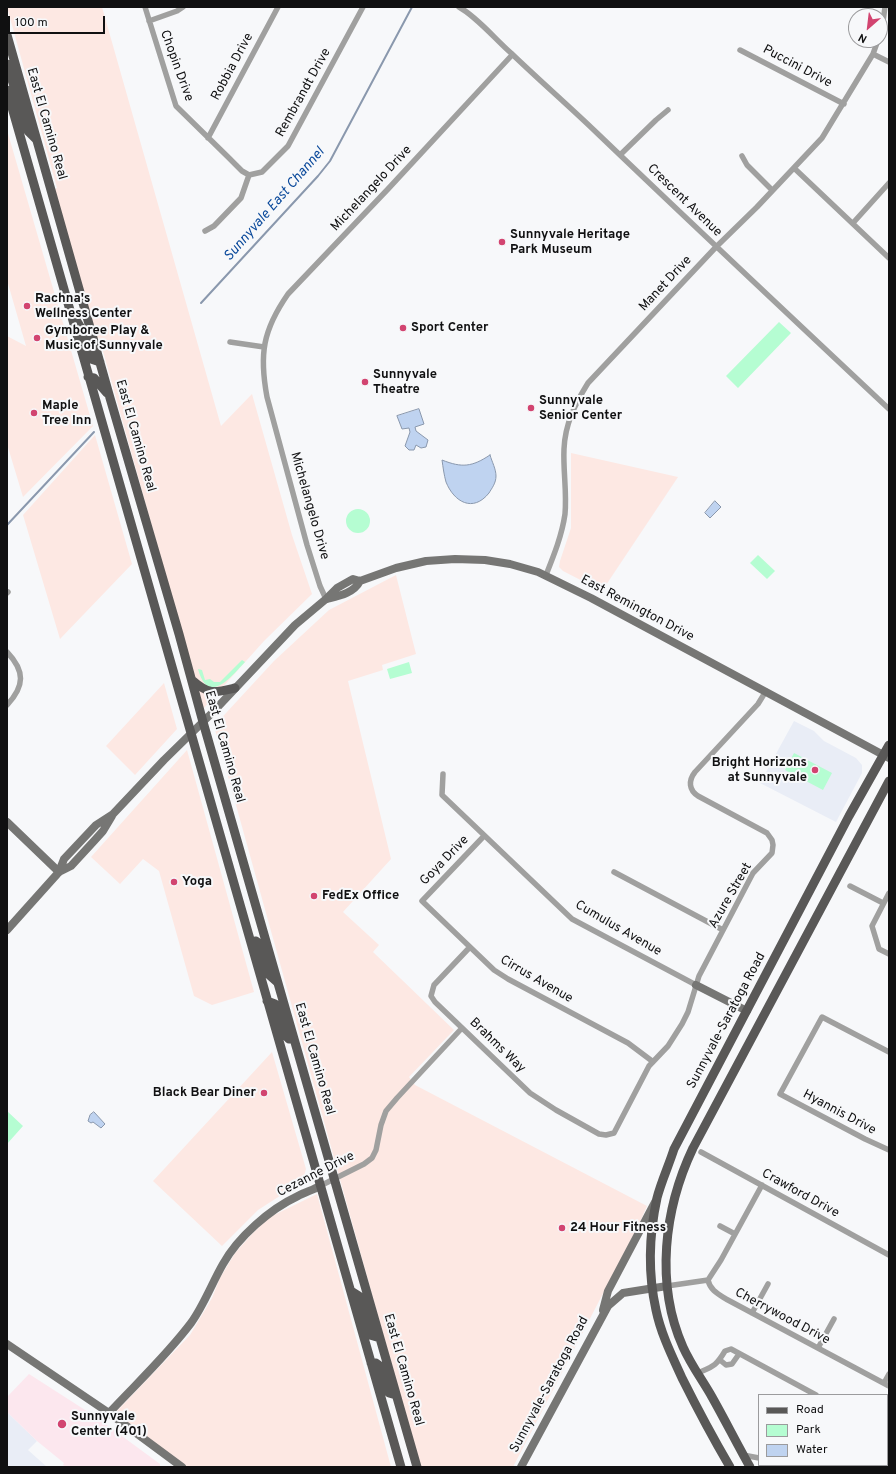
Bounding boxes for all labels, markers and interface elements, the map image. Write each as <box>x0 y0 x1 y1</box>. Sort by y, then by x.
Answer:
scale bar <box>10 8 107 34</box>
north arrow <box>848 8 888 48</box>
text: 100 m <box>15 15 48 31</box>
street label: Chopin Drive <box>156 28 196 104</box>
text: N <box>856 30 870 46</box>
street label: Robbia Drive <box>209 31 257 103</box>
street label: Puccini Drive <box>760 42 834 92</box>
street label: Rembrandt Drive <box>273 46 335 140</box>
street label: East El Camino Real <box>23 66 69 182</box>
street label: Michelangelo Drive <box>328 143 416 235</box>
water label: Sunnyvale East Channel <box>221 145 329 265</box>
street label: Crescent Avenue <box>643 161 725 241</box>
place label: Sunnyvale Heritage Park Museum <box>510 227 630 258</box>
marker: Sunnyvale Heritage Park Museum <box>497 237 507 247</box>
street label: Manet Drive <box>636 253 696 315</box>
place label: Rachna's Wellness Center <box>35 291 132 322</box>
marker: Rachna's Wellness Center <box>22 301 32 311</box>
place label: Sport Center <box>411 320 488 336</box>
place label: Gymboree Play & Music of Sunnyvale <box>45 323 163 354</box>
marker: Sport Center <box>398 323 408 333</box>
marker: Gymboree Play & Music of Sunnyvale <box>32 333 42 343</box>
place label: Sunnyvale Theatre <box>373 367 437 398</box>
marker: Sunnyvale Theatre <box>360 377 370 387</box>
street label: East El Camino Real <box>112 378 158 494</box>
place label: Sunnyvale Senior Center <box>539 393 622 424</box>
place label: Maple Tree Inn <box>42 398 91 429</box>
marker: Sunnyvale Senior Center <box>526 403 536 413</box>
marker: Maple Tree Inn <box>29 408 39 418</box>
street label: Michelangelo Drive <box>286 450 332 562</box>
street label: East Remington Drive <box>578 572 696 646</box>
street label: East El Camino Real <box>201 689 247 805</box>
place label: Bright Horizons at Sunnyvale <box>712 755 807 786</box>
marker: Bright Horizons at Sunnyvale <box>810 765 820 775</box>
street label: Goya Drive <box>417 833 473 889</box>
street label: Azure Street <box>706 860 756 932</box>
place label: Yoga <box>182 874 212 890</box>
marker: Yoga <box>169 877 179 887</box>
place label: FedEx Office <box>322 888 399 904</box>
marker: FedEx Office <box>309 891 319 901</box>
street label: Cumulus Avenue <box>572 898 664 960</box>
street label: Sunnyvale-Saratoga Road <box>684 950 770 1092</box>
street label: Cirrus Avenue <box>497 953 575 1007</box>
street label: East El Camino Real <box>291 1001 337 1117</box>
street label: Brahms Way <box>466 1015 528 1077</box>
place label: Black Bear Diner <box>153 1085 256 1101</box>
street label: Hyannis Drive <box>800 1087 878 1139</box>
marker: Black Bear Diner <box>259 1088 269 1098</box>
street label: Cezanne Drive <box>275 1149 357 1201</box>
street label: Crawford Drive <box>758 1166 842 1222</box>
place label: 24 Hour Fitness <box>570 1220 666 1236</box>
marker: 24 Hour Fitness <box>557 1223 567 1233</box>
street label: Cherrywood Drive <box>732 1285 832 1349</box>
street label: East El Camino Real <box>380 1312 426 1428</box>
street label: Sunnyvale-Saratoga Road <box>507 1314 593 1456</box>
legend <box>758 1394 888 1466</box>
text: Road <box>796 1402 824 1418</box>
place label: Sunnyvale Center (401) <box>71 1409 147 1440</box>
marker: Sunnyvale Center (401) <box>56 1418 68 1430</box>
text: Park <box>796 1422 821 1438</box>
text: Water <box>796 1442 828 1458</box>

